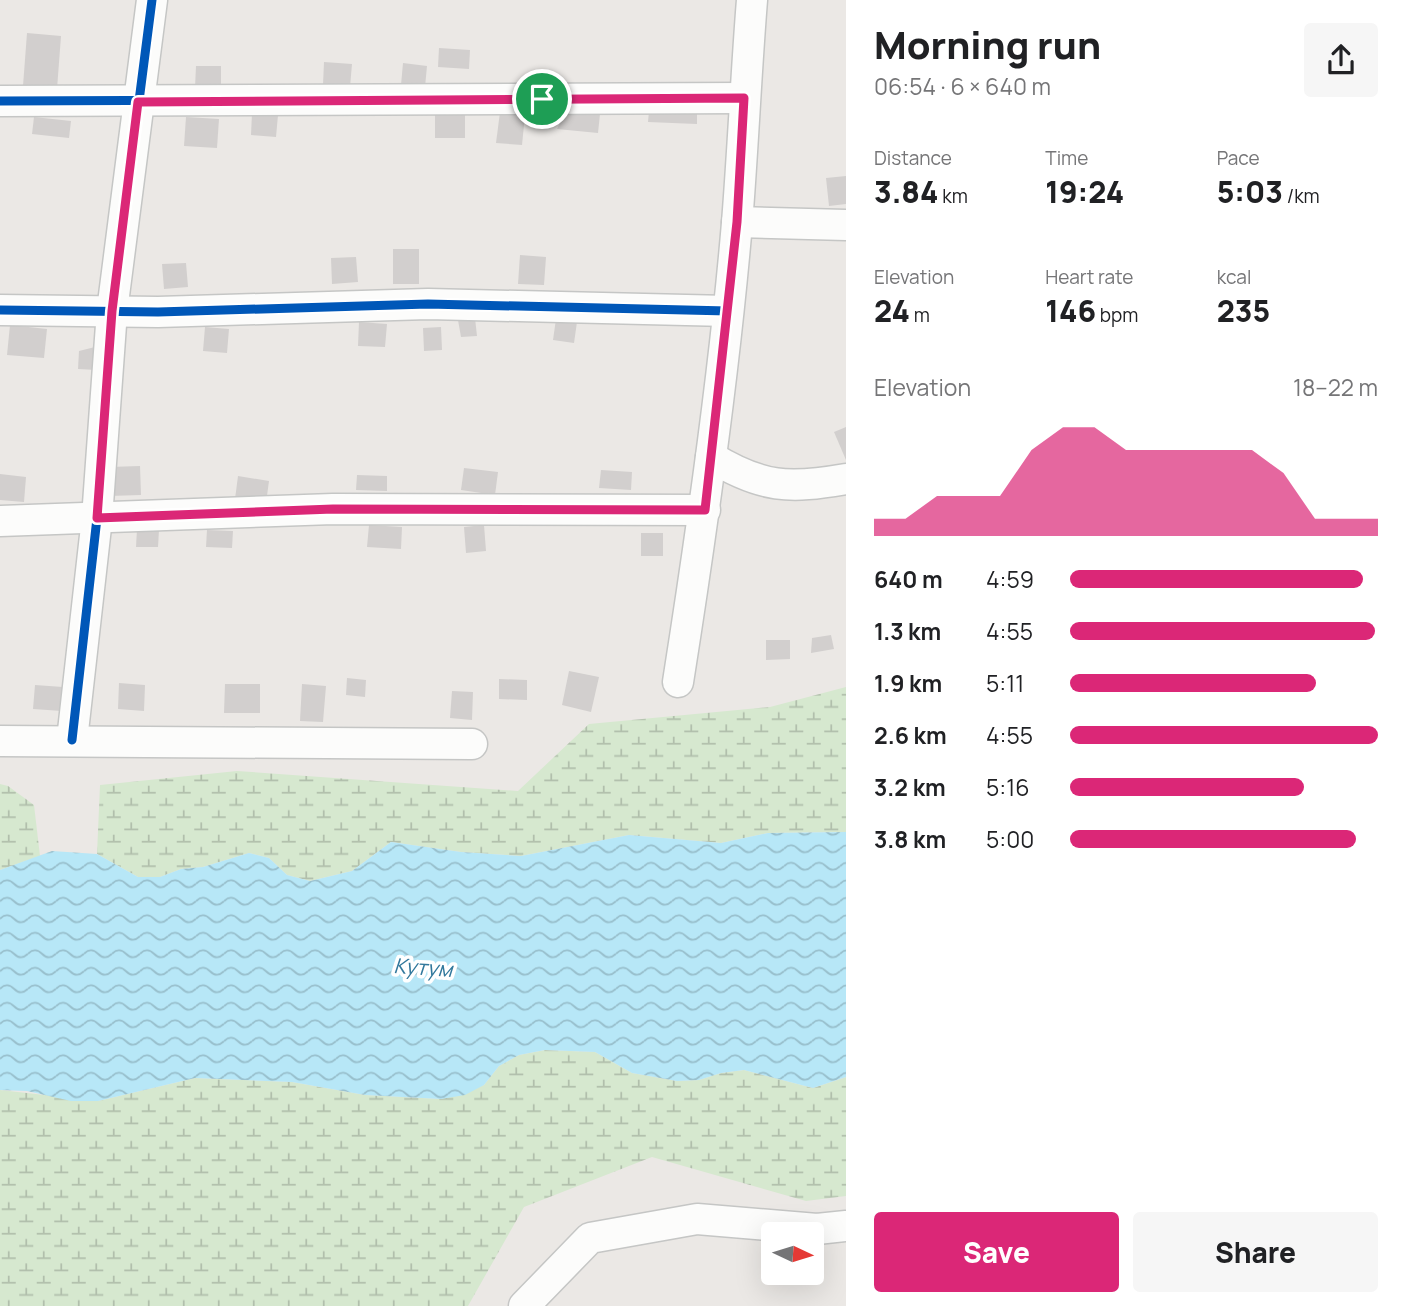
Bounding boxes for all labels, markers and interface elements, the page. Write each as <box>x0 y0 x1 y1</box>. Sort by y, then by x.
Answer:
text: Morning run <box>874 18 1101 70</box>
button: share <box>1304 23 1378 97</box>
pin <box>512 69 572 129</box>
text: 06:54 · 6 × 640 m <box>874 70 1051 102</box>
icon: arrive <box>523 80 561 118</box>
text: Distance <box>874 145 952 171</box>
text: Time <box>1045 145 1088 171</box>
text: Pace <box>1217 145 1260 171</box>
text: 3.84 <box>874 171 938 212</box>
text: 19:24 <box>1045 171 1124 212</box>
text: 5:03 <box>1217 171 1283 212</box>
text: km <box>938 183 968 209</box>
text: /km <box>1283 183 1320 209</box>
text: Elevation <box>874 264 954 290</box>
text: Heart rate <box>1045 264 1133 290</box>
text: kcal <box>1217 264 1251 290</box>
text: 24 <box>874 290 910 331</box>
text: 146 <box>1045 290 1096 331</box>
text: 235 <box>1217 290 1270 331</box>
text: m <box>910 302 930 328</box>
text: bpm <box>1096 302 1138 328</box>
text: Elevation <box>874 371 971 403</box>
text: 18–22 m <box>1293 371 1378 403</box>
text: 640 m <box>874 563 943 595</box>
text: 4:59 <box>986 563 1034 595</box>
text: 1.3 km <box>874 615 941 647</box>
text: 4:55 <box>986 615 1033 647</box>
text: 1.9 km <box>874 667 942 699</box>
text: 5:11 <box>986 667 1024 699</box>
text: 2.6 km <box>874 719 947 751</box>
text: 4:55 <box>986 719 1033 751</box>
text: 3.2 km <box>874 771 946 803</box>
text: 5:16 <box>986 771 1029 803</box>
text: 3.8 km <box>874 823 946 855</box>
text: 5:00 <box>986 823 1034 855</box>
water label: Кутум <box>393 951 455 983</box>
button: Save <box>874 1212 1119 1292</box>
button: Share <box>1133 1212 1378 1292</box>
north arrow <box>761 1222 824 1284</box>
map controls <box>761 1222 824 1285</box>

